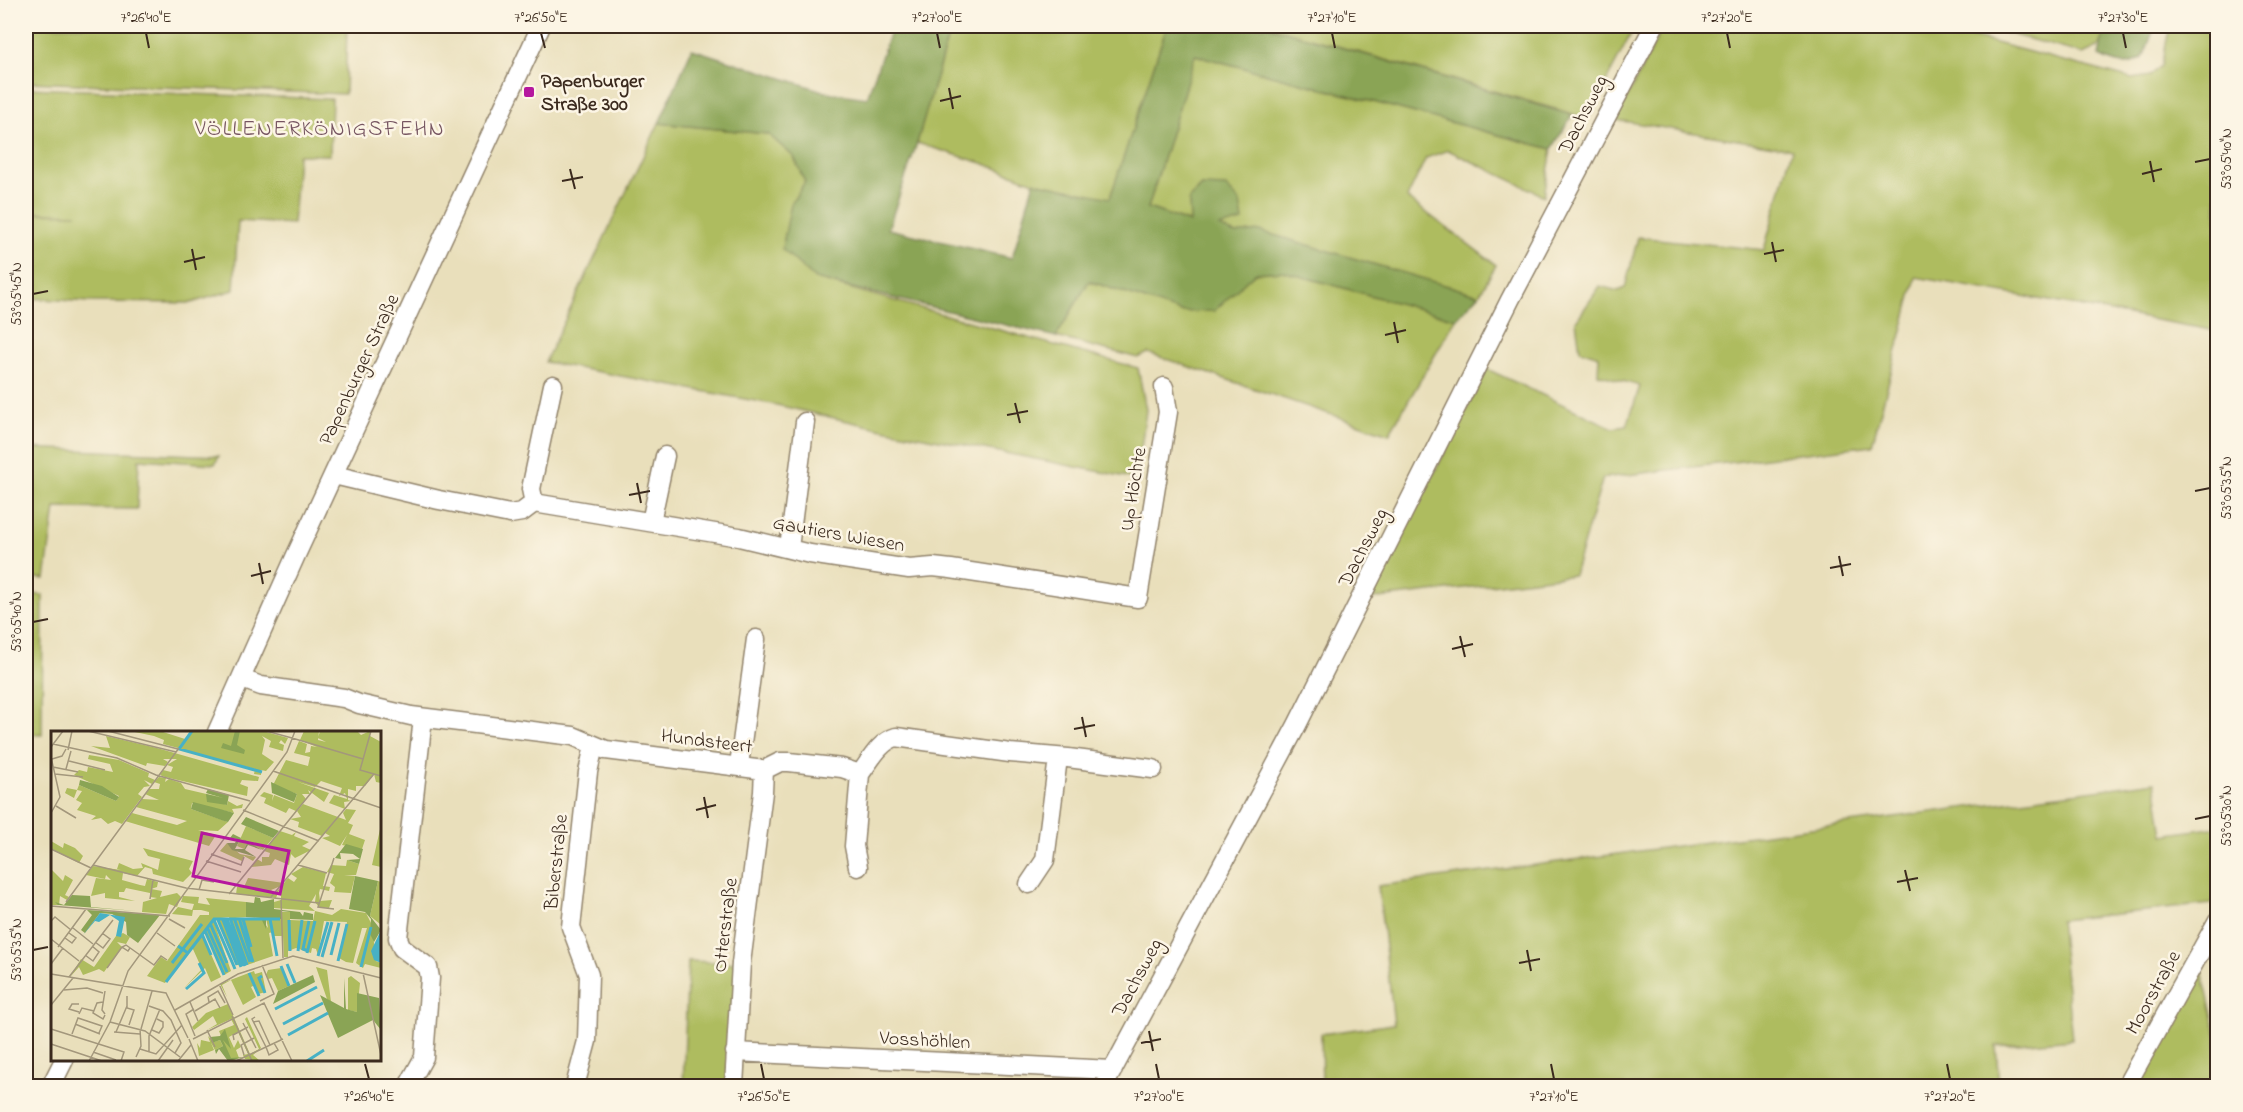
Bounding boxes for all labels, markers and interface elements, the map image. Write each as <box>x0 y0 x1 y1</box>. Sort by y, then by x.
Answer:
text: 7°26'40"E <box>120 7 172 29</box>
text: 7°26'50"E <box>514 7 568 29</box>
text: 7°27'00"E <box>912 7 962 29</box>
text: 7°27'10"E <box>1307 7 1357 29</box>
text: 7°27'20"E <box>1701 7 1753 29</box>
text: 7°27'30"E <box>2098 7 2148 29</box>
place label: Papenburger Straße 300 <box>541 68 645 120</box>
street label: Dachsweg <box>1552 71 1617 161</box>
marker: Papenburger Straße 300 <box>522 85 536 99</box>
district label: VÖLLENERKÖNIGSFEHN <box>194 114 445 146</box>
text: 53°05'40"N <box>2216 128 2238 190</box>
text: 53°05'45"N <box>6 262 28 326</box>
street label: Papenburger Straße <box>312 290 409 451</box>
street label: Up Höchte <box>1114 445 1155 533</box>
text: 53°05'35"N <box>2216 456 2238 520</box>
street label: Dachsweg <box>1332 504 1397 594</box>
street label: Gautiers Wiesen <box>770 510 907 561</box>
text: 53°05'40"N <box>6 591 28 653</box>
street label: Hundsteert <box>659 722 754 763</box>
inset map <box>51 731 381 1061</box>
text: 53°05'30"N <box>2216 785 2238 847</box>
street label: Biberstraße <box>538 813 577 913</box>
street label: Otterstraße <box>706 876 747 974</box>
text: 53°05'35"N <box>6 918 28 982</box>
street label: Dachsweg <box>1105 934 1172 1024</box>
street label: Moorstraße <box>2119 946 2189 1041</box>
street label: Vosshöhlen <box>878 1025 971 1058</box>
text: 7°26'40"E <box>343 1086 395 1108</box>
text: 7°26'50"E <box>737 1086 791 1108</box>
text: 7°27'00"E <box>1134 1086 1184 1108</box>
text: 7°27'10"E <box>1529 1086 1579 1108</box>
text: 7°27'20"E <box>1924 1086 1976 1108</box>

